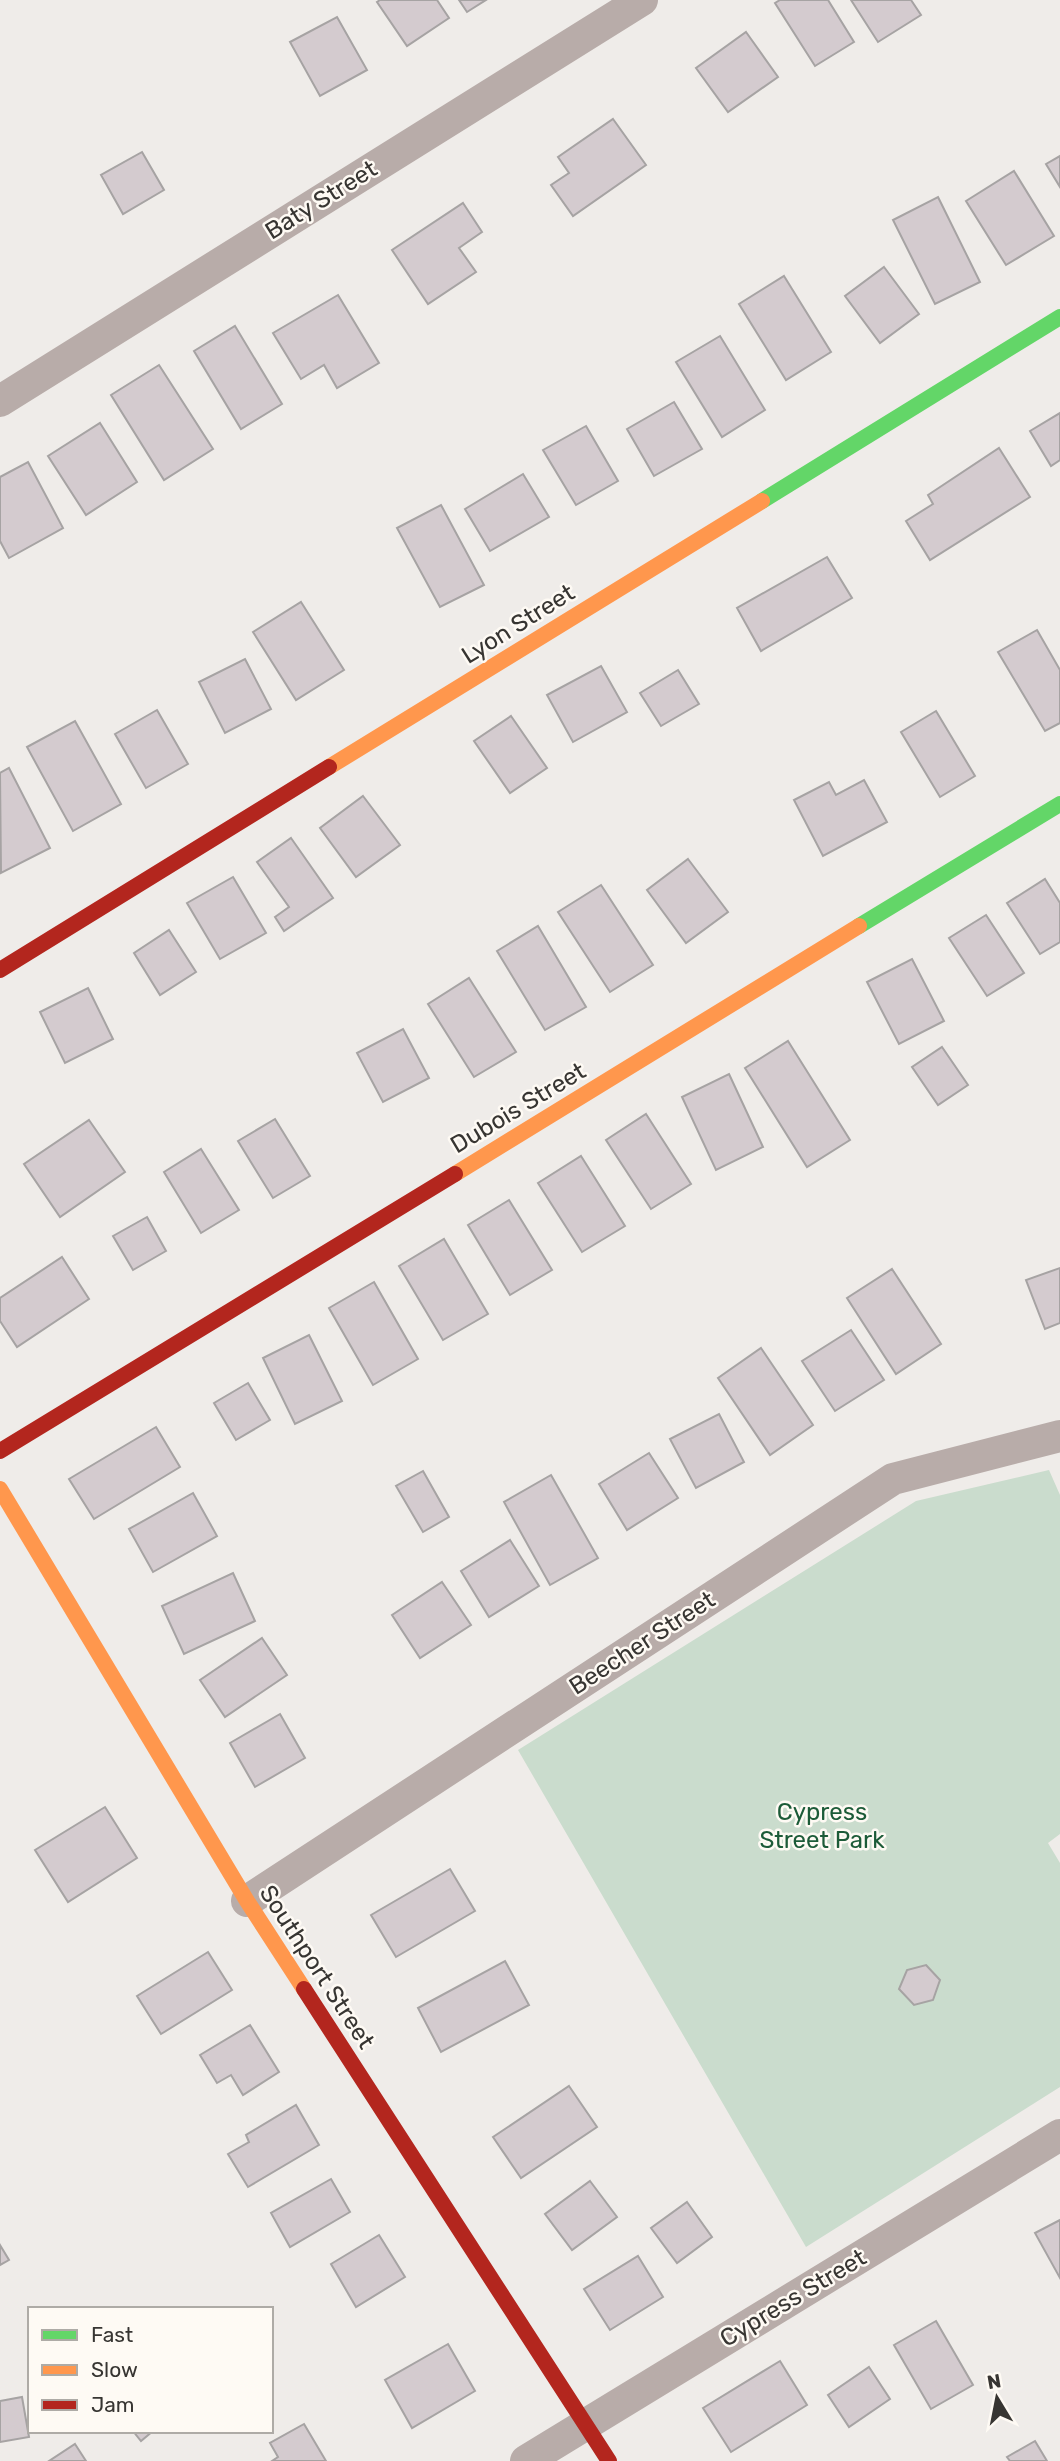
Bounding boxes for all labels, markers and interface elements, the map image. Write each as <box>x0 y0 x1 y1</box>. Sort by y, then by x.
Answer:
street label: Baty Street <box>260 155 382 245</box>
street label: Lyon Street <box>456 578 580 670</box>
street label: Dubois Street <box>445 1057 591 1159</box>
street label: Beecher Street <box>564 1585 720 1701</box>
park label: Cypress Street Park <box>759 1798 885 1854</box>
street label: Southport Street <box>254 1880 380 2054</box>
street label: Cypress Street <box>715 2243 871 2353</box>
legend <box>28 2307 273 2433</box>
text: Fast <box>91 2322 133 2347</box>
text: Slow <box>91 2357 138 2382</box>
north arrow <box>962 2363 1032 2433</box>
text: N <box>985 2369 1003 2394</box>
text: Jam <box>91 2392 135 2417</box>

